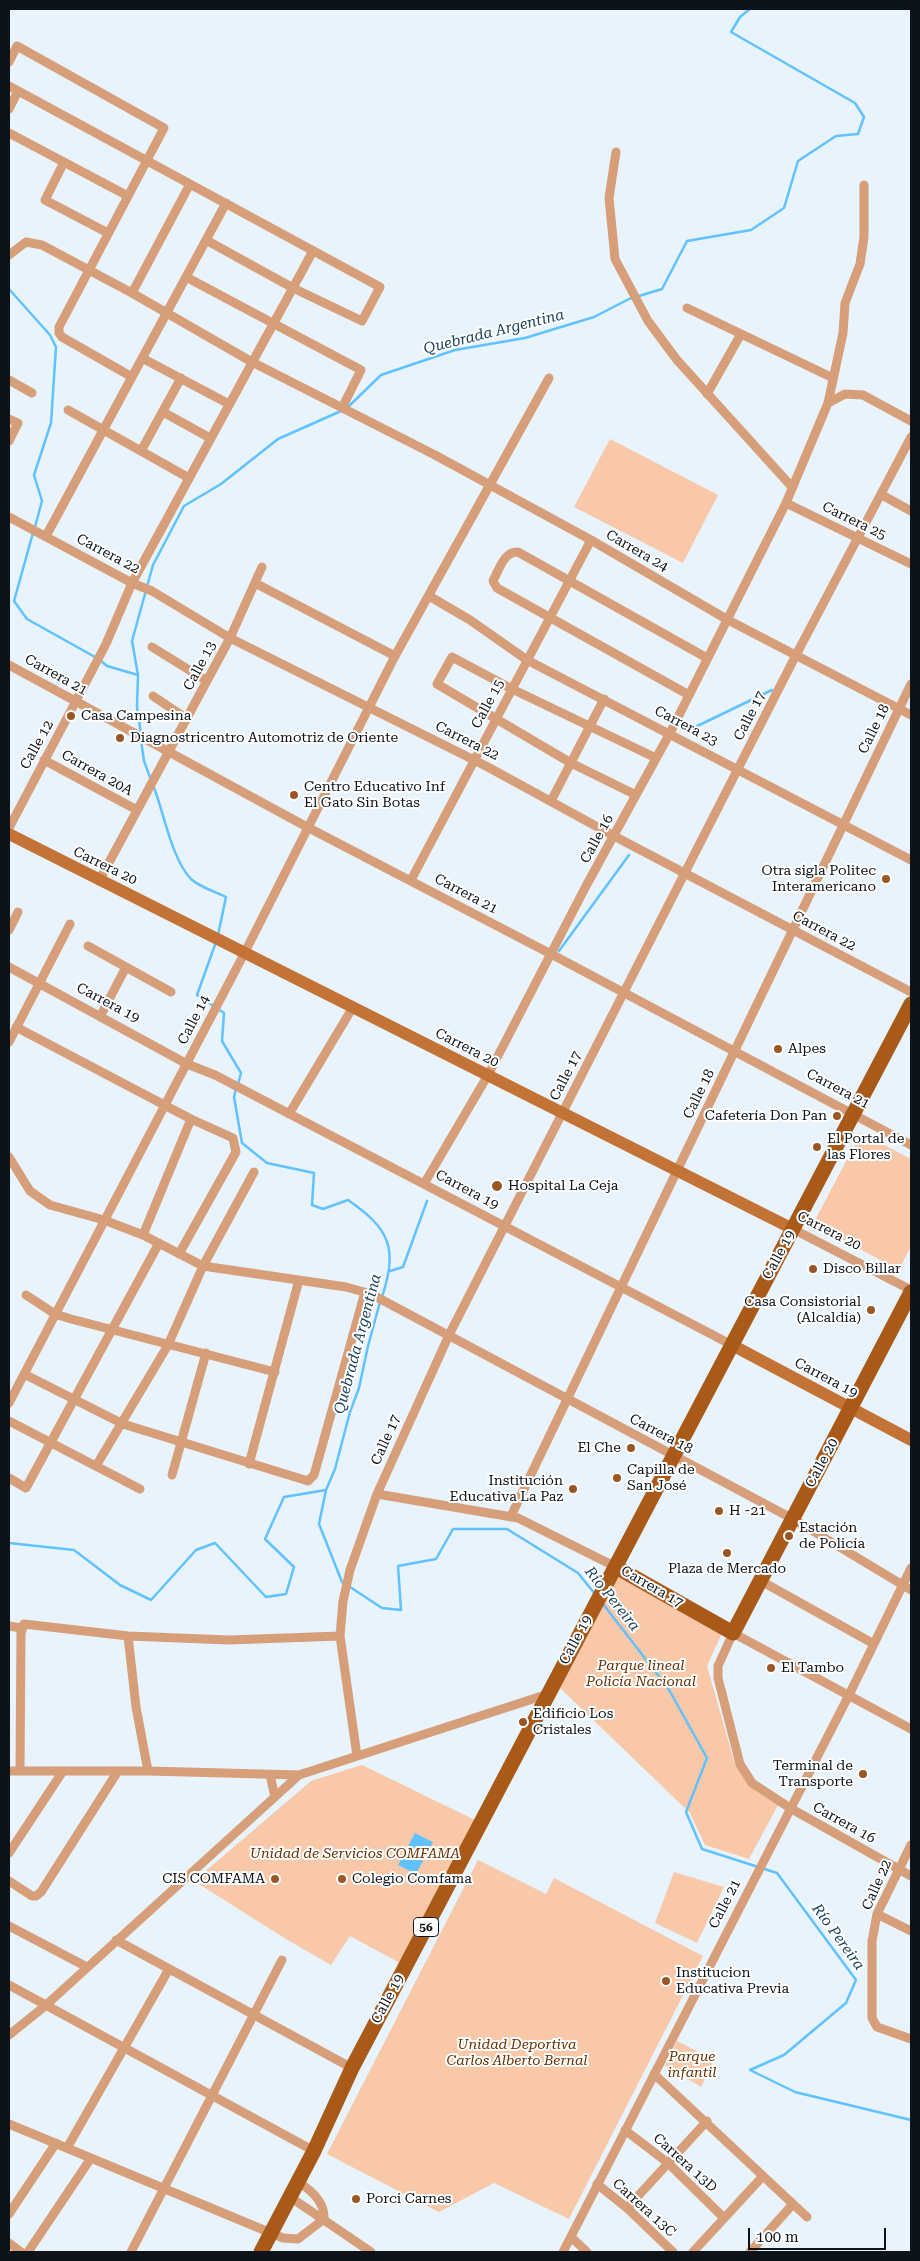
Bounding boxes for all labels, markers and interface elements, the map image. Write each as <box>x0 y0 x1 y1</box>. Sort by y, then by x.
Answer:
water label: Quebrada Argentina <box>422 306 566 358</box>
street label: Carrera 25 <box>819 498 889 544</box>
street label: Carrera 24 <box>603 526 671 576</box>
street label: Carrera 22 <box>74 530 142 578</box>
street label: Calle 13 <box>180 639 220 693</box>
street label: Carrera 21 <box>22 651 90 699</box>
street label: Calle 15 <box>468 677 508 731</box>
street label: Calle 17 <box>730 688 770 744</box>
street label: Calle 18 <box>855 701 893 757</box>
street label: Carrera 23 <box>652 702 720 750</box>
place label: Casa Campesina <box>81 708 191 724</box>
marker: Casa Campesina <box>65 710 77 722</box>
street label: Calle 12 <box>17 718 57 772</box>
street label: Carrera 22 <box>432 718 502 764</box>
place label: Diagnostricentro Automotriz de Oriente <box>130 730 398 746</box>
marker: Diagnostricentro Automotriz de Oriente <box>114 732 126 744</box>
street label: Carrera 20A <box>58 747 136 799</box>
place label: Centro Educativo Inf El Gato Sin Botas <box>304 779 445 812</box>
marker: Centro Educativo Inf El Gato Sin Botas <box>288 789 300 801</box>
street label: Calle 16 <box>577 812 617 866</box>
street label: Carrera 20 <box>70 843 140 889</box>
place label: Otra sigla Politec Interamericano <box>762 863 876 896</box>
street label: Carrera 21 <box>432 870 500 918</box>
marker: Otra sigla Politec Interamericano <box>880 873 892 885</box>
street label: Carrera 22 <box>790 907 858 955</box>
street label: Carrera 19 <box>74 979 142 1027</box>
street label: Calle 14 <box>174 992 214 1048</box>
street label: Carrera 20 <box>432 1025 502 1071</box>
place label: Alpes <box>788 1041 826 1057</box>
marker: Alpes <box>772 1043 784 1055</box>
street label: Calle 17 <box>546 1048 586 1104</box>
street label: Carrera 21 <box>804 1065 872 1113</box>
street label: Calle 18 <box>680 1066 718 1122</box>
place label: Cafetería Don Pan <box>705 1108 827 1124</box>
marker: Cafetería Don Pan <box>831 1110 843 1122</box>
place label: El Portal de las Flores <box>827 1131 904 1164</box>
marker: El Portal de las Flores <box>811 1141 823 1153</box>
street label: Carrera 19 <box>433 1166 501 1214</box>
place label: Hospital La Ceja <box>508 1178 618 1194</box>
marker: Hospital La Ceja <box>490 1179 504 1193</box>
street label: Carrera 20 <box>794 1208 864 1254</box>
street label: Calle 19 <box>759 1228 799 1282</box>
place label: Disco Billar <box>823 1261 901 1277</box>
marker: Disco Billar <box>807 1263 819 1275</box>
water label: Quebrada Argentina <box>331 1272 385 1416</box>
place label: Casa Consistorial (Alcaldía) <box>744 1294 861 1326</box>
marker: Casa Consistorial (Alcaldía) <box>865 1304 877 1316</box>
street label: Carrera 19 <box>792 1354 860 1402</box>
street label: Carrera 18 <box>627 1410 695 1458</box>
street label: Calle 17 <box>368 1412 404 1468</box>
street label: Calle 20 <box>802 1436 842 1490</box>
place label: El Che <box>577 1440 621 1456</box>
marker: El Che <box>625 1442 637 1454</box>
place label: Capilla de San José <box>627 1462 695 1494</box>
marker: Capilla de San José <box>611 1472 623 1484</box>
place label: Institución Educativa La Paz <box>450 1473 563 1505</box>
marker: Institución Educativa La Paz <box>567 1483 579 1495</box>
place label: H -21 <box>729 1503 766 1519</box>
marker: H -21 <box>713 1505 725 1517</box>
place label: Estación de Policía <box>799 1520 865 1552</box>
marker: Estación de Policía <box>783 1530 795 1542</box>
marker: Plaza de Mercado <box>721 1547 733 1559</box>
place label: Plaza de Mercado <box>668 1561 786 1577</box>
street label: Carrera 17 <box>618 1562 686 1612</box>
water label: Río Pereira <box>581 1563 643 1635</box>
street label: Calle 19 <box>556 1613 596 1667</box>
park label: Parque lineal Policía Nacional <box>586 1658 696 1690</box>
place label: El Tambo <box>781 1660 844 1676</box>
marker: El Tambo <box>765 1662 777 1674</box>
place label: Edificio Los Cristales <box>533 1706 613 1738</box>
marker: Edificio Los Cristales <box>517 1716 529 1728</box>
place label: Terminal de Transporte <box>773 1758 853 1790</box>
marker: Terminal de Transporte <box>857 1768 869 1780</box>
street label: Carrera 16 <box>810 1799 878 1847</box>
park label: Unidad de Servicios COMFAMA <box>250 1846 460 1862</box>
street label: Calle 22 <box>859 1857 895 1913</box>
place label: CIS COMFAMA <box>162 1871 265 1887</box>
place label: Colegio Comfama <box>352 1871 472 1887</box>
marker: CIS COMFAMA <box>269 1873 281 1885</box>
marker: Colegio Comfama <box>336 1873 348 1885</box>
street label: Calle 21 <box>705 1876 745 1932</box>
water label: Río Pereira <box>808 1900 868 1974</box>
road number: 56 <box>414 1918 438 1936</box>
place label: Institucion Educativa Previa <box>676 1965 789 1998</box>
street label: Calle 19 <box>368 1972 408 2026</box>
marker: Institucion Educativa Previa <box>660 1975 672 1987</box>
park label: Unidad Deportiva Carlos Alberto Bernal <box>446 2037 588 2070</box>
park label: Parque infantil <box>667 2049 717 2082</box>
street label: Carrera 13D <box>650 2130 720 2196</box>
street label: Carrera 13C <box>609 2175 679 2241</box>
place label: Porci Carnes <box>366 2191 451 2207</box>
marker: Porci Carnes <box>350 2193 362 2205</box>
scale bar <box>750 2218 888 2250</box>
text: 100 m <box>756 2228 799 2246</box>

